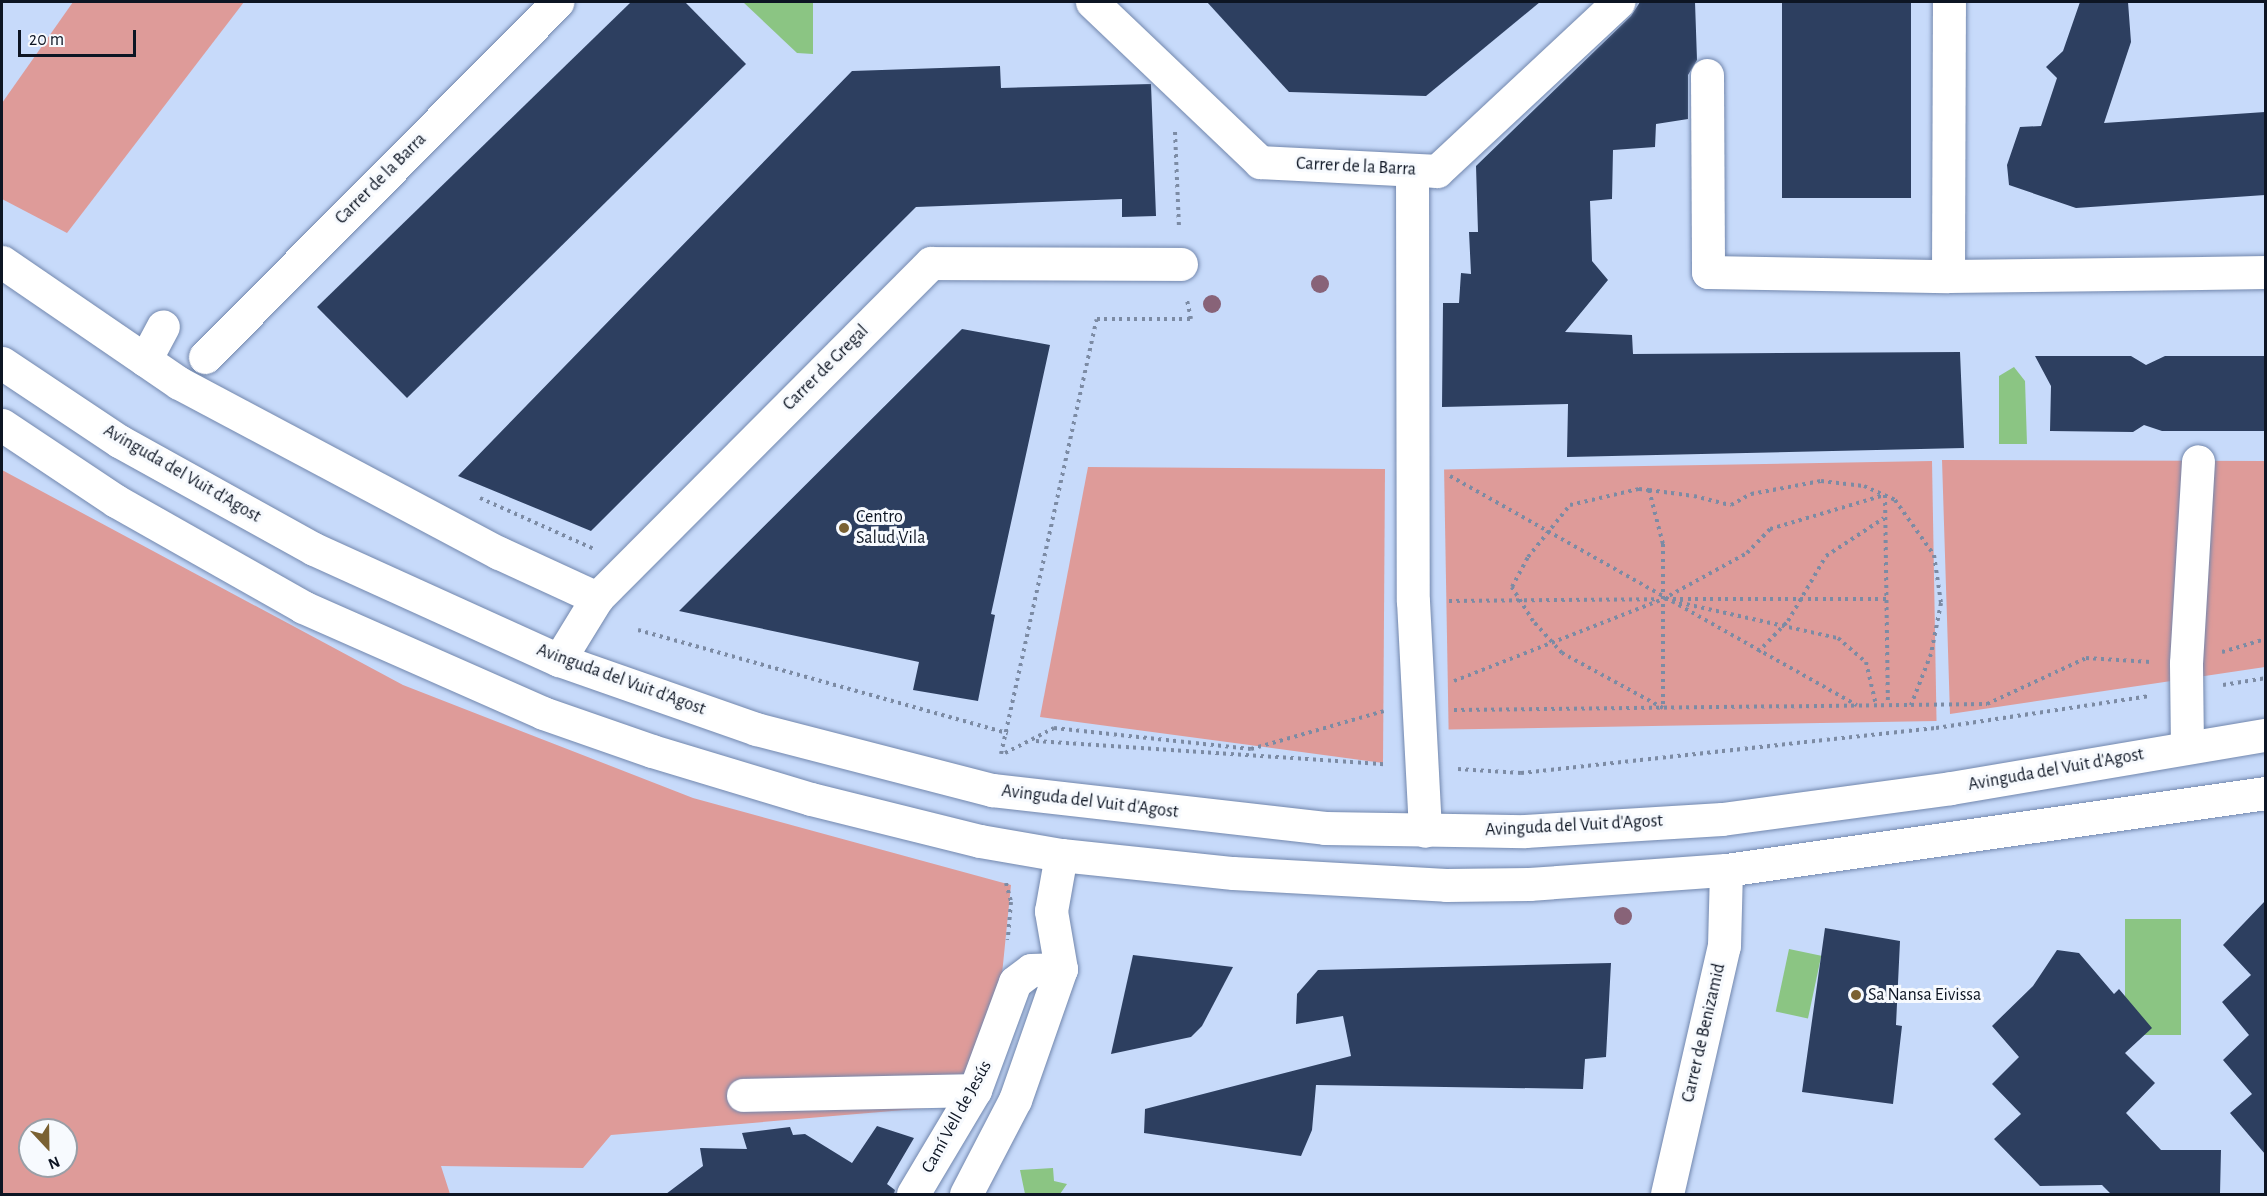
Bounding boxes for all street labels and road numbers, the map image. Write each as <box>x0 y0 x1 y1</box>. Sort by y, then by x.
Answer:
street label: Carrer de la Barra <box>331 129 431 229</box>
street label: Carrer de la Barra <box>1295 153 1417 181</box>
street label: Carrer de Gregal <box>779 321 873 415</box>
street label: Avinguda del Vuit d'Agost <box>100 420 264 528</box>
street label: Avinguda del Vuit d'Agost <box>534 639 708 721</box>
street label: Avinguda del Vuit d'Agost <box>1966 744 2146 796</box>
street label: Avinguda del Vuit d'Agost <box>1000 780 1180 824</box>
street label: Avinguda del Vuit d'Agost <box>1485 811 1663 841</box>
street label: Carrer de Benizamid <box>1678 961 1730 1105</box>
street label: Camí Vell de Jesús <box>917 1057 997 1177</box>

